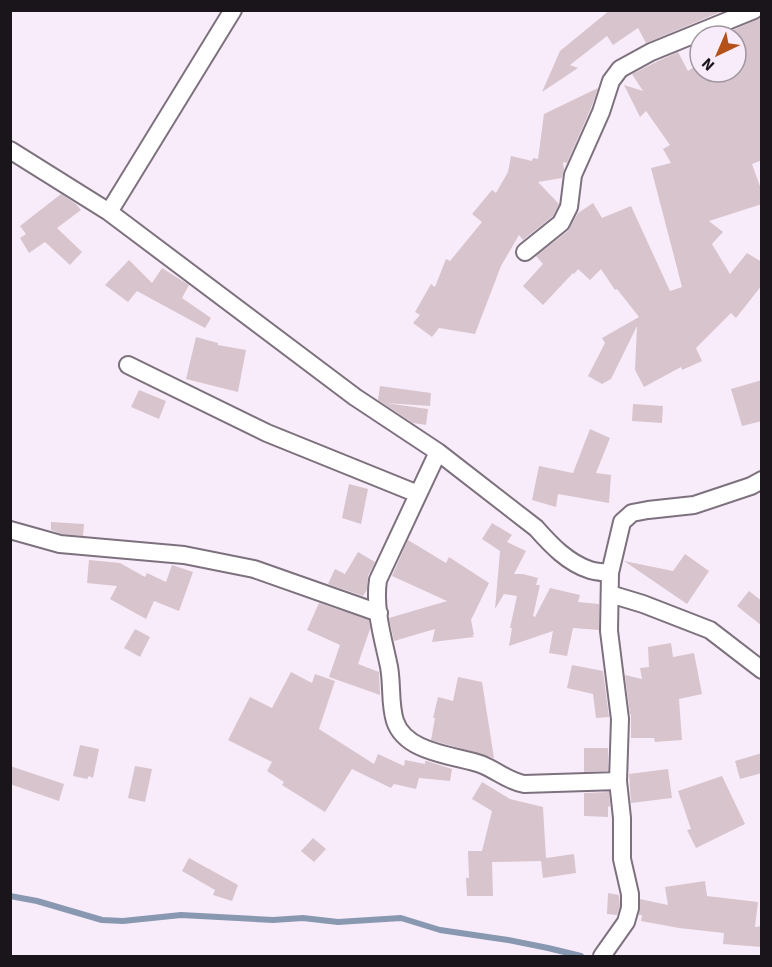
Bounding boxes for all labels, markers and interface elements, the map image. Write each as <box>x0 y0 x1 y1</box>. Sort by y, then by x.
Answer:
north arrow <box>688 24 748 84</box>
text: N <box>697 52 720 76</box>

